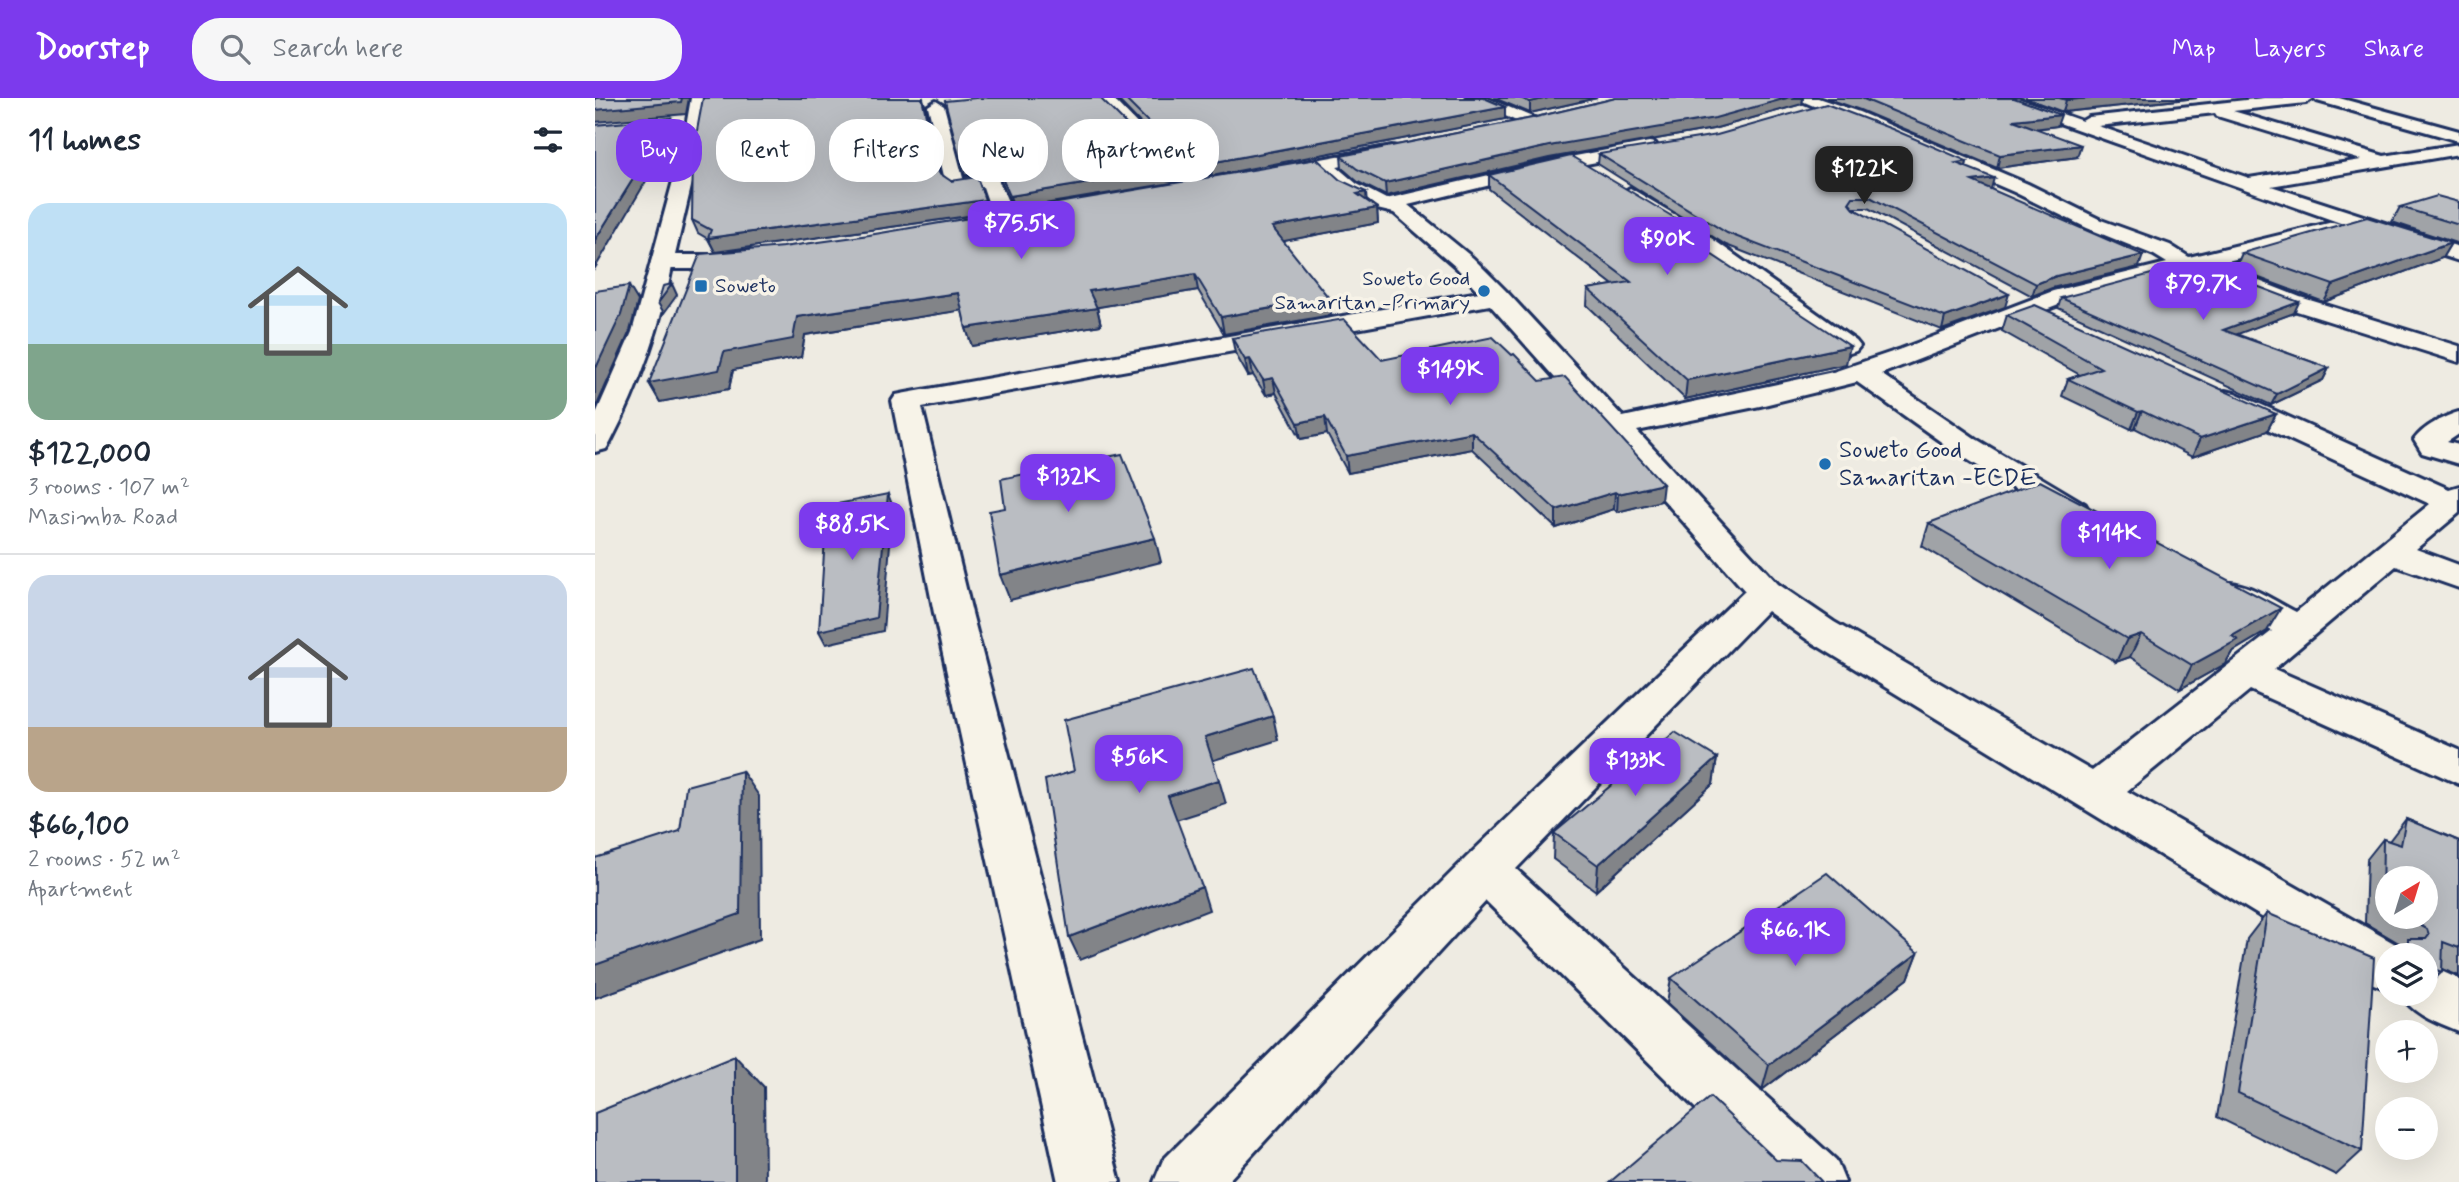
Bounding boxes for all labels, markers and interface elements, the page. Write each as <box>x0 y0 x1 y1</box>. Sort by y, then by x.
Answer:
search box <box>192 18 682 81</box>
text: Doorstep <box>35 27 150 71</box>
icon: search <box>216 30 254 68</box>
text: Search here <box>272 32 403 66</box>
text: Map <box>2172 34 2216 65</box>
text: Layers <box>2254 34 2326 65</box>
text: Share <box>2364 34 2424 65</box>
chip: Buy <box>616 119 702 182</box>
chip: Rent <box>716 119 815 182</box>
chip: Filters <box>829 119 944 182</box>
chip: New <box>958 119 1048 182</box>
chip: Apartment <box>1062 119 1219 182</box>
text: 11 homes <box>28 121 141 160</box>
icon: filters <box>529 121 567 159</box>
pin: $122K <box>1815 146 1913 206</box>
text: $122K <box>1831 154 1897 184</box>
pin: $75.5K <box>964 202 1078 261</box>
text: $75.5K <box>984 209 1058 239</box>
pin: $90K <box>1626 218 1708 277</box>
text: $90K <box>1640 225 1694 255</box>
icon: home <box>235 248 361 374</box>
pin: $79.7K <box>2146 262 2260 322</box>
place label: Soweto Good Samaritan -Primary <box>1274 265 1470 317</box>
text: $79.7K <box>2165 270 2241 300</box>
place label: Soweto <box>715 272 776 300</box>
marker: Soweto <box>693 278 709 294</box>
marker: Soweto Good Samaritan -Primary <box>1476 283 1492 299</box>
pin: $149K <box>1401 348 1499 407</box>
text: $149K <box>1417 355 1483 385</box>
text: $122,000 <box>28 434 151 473</box>
place label: Soweto Good Samaritan -ECDE <box>1839 435 2036 494</box>
pin: $132K <box>1019 454 1117 514</box>
marker: Soweto Good Samaritan -ECDE <box>1817 456 1833 472</box>
text: $132K <box>1036 462 1100 492</box>
text: 3 rooms · 107 m² <box>28 473 190 503</box>
text: Masimba Road <box>28 503 178 533</box>
pin: $88.5K <box>795 503 909 562</box>
text: $88.5K <box>815 510 889 540</box>
pin: $114K <box>2060 512 2158 571</box>
text: $114K <box>2077 519 2141 549</box>
icon: home <box>235 620 361 746</box>
pin: $56K <box>1098 736 1180 795</box>
pin: $133K <box>1586 738 1684 798</box>
text: $56K <box>1111 743 1167 773</box>
text: $133K <box>1605 746 1665 776</box>
text: $66,100 <box>28 806 130 845</box>
text: 2 rooms · 52 m² <box>28 845 181 875</box>
north arrow <box>2375 866 2438 929</box>
map controls <box>2375 866 2438 1160</box>
text: Apartment <box>28 875 133 905</box>
pin: $66.1K <box>1738 908 1852 968</box>
text: $66.1K <box>1760 916 1830 946</box>
button: layers <box>2375 943 2438 1006</box>
button: + <box>2375 1020 2438 1083</box>
button: − <box>2375 1097 2438 1160</box>

